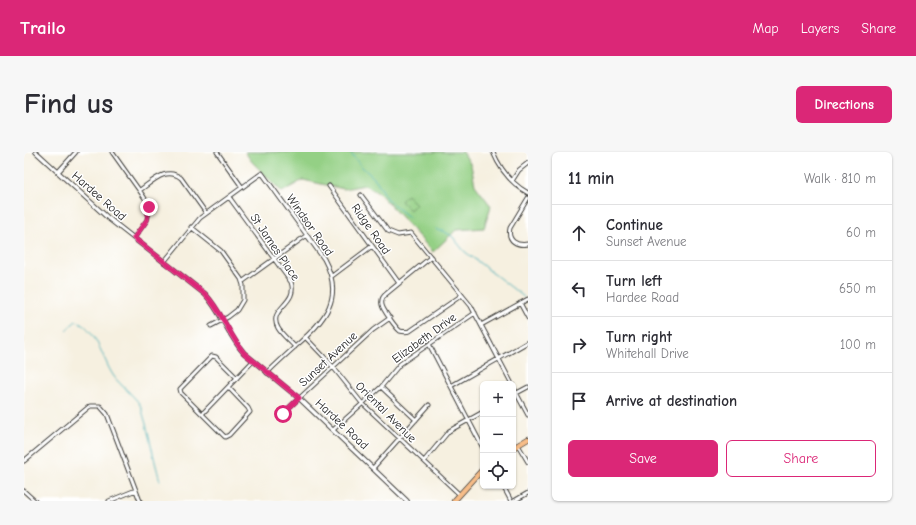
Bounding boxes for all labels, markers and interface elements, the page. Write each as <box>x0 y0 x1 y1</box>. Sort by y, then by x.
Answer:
text: Trailo <box>20 17 66 39</box>
text: Map <box>752 20 779 37</box>
text: Layers <box>801 20 839 37</box>
text: Share <box>861 20 896 37</box>
button: Directions <box>796 86 892 123</box>
text: Find us <box>24 88 113 120</box>
street label: Hardee Road <box>69 169 129 223</box>
text: 11 min <box>568 169 614 188</box>
text: Walk · 810 m <box>804 171 876 186</box>
street label: Windsor Road <box>284 191 336 259</box>
route end <box>140 198 158 216</box>
street label: Ridge Road <box>348 201 394 257</box>
street label: St James Place <box>247 211 303 283</box>
text: Continue <box>606 216 663 234</box>
icon: ahead <box>568 222 590 244</box>
text: 60 m <box>846 225 876 240</box>
text: Sunset Avenue <box>606 234 687 249</box>
text: Turn left <box>606 272 662 290</box>
icon: left <box>568 278 590 300</box>
text: 650 m <box>839 281 876 296</box>
text: Hardee Road <box>606 290 679 305</box>
street label: Elizabeth Drive <box>389 310 459 366</box>
text: Turn right <box>606 328 672 346</box>
street label: Sunset Avenue <box>296 329 360 389</box>
icon: right <box>568 334 590 356</box>
text: 100 m <box>840 337 876 352</box>
text: Whitehall Drive <box>606 346 689 361</box>
street label: Oriental Avenue <box>353 379 419 445</box>
map controls <box>480 381 516 489</box>
button: + <box>480 381 516 417</box>
icon: arrive <box>568 390 590 412</box>
text: Arrive at destination <box>606 392 737 410</box>
street label: Hardee Road <box>313 396 371 452</box>
route start <box>274 405 292 423</box>
button: − <box>480 417 516 453</box>
button: Save <box>568 440 718 477</box>
button: Share <box>726 440 876 477</box>
button: locate <box>480 453 516 489</box>

